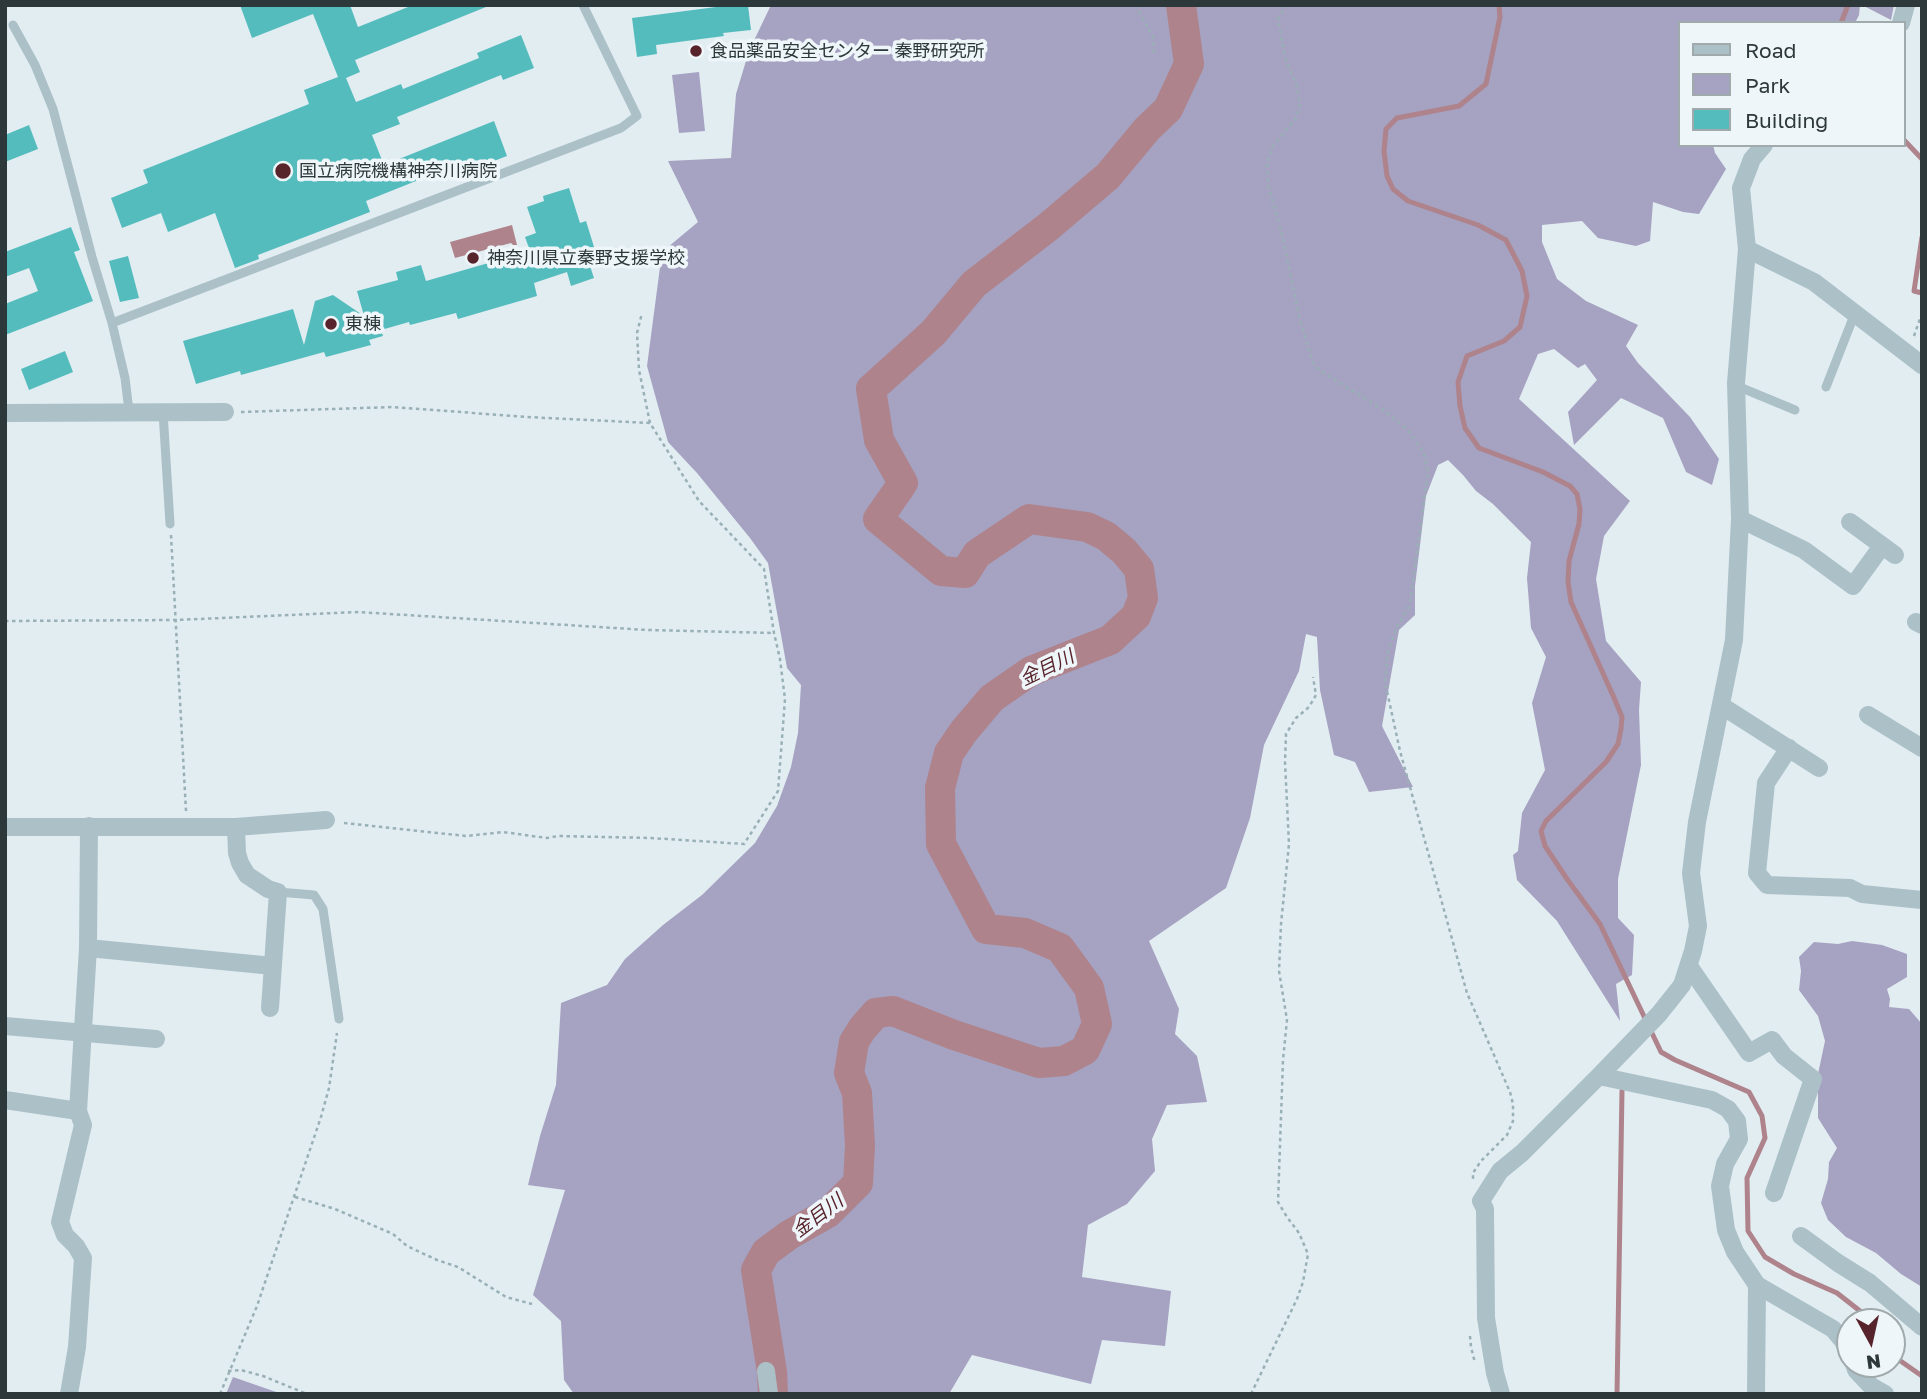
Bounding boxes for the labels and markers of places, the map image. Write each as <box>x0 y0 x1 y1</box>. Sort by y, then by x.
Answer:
place label: 食品薬品安全センター 秦野研究所 <box>710 40 984 62</box>
marker: 食品薬品安全センター 秦野研究所 <box>688 43 704 59</box>
place label: 国立病院機構神奈川病院 <box>299 160 497 182</box>
marker: 国立病院機構神奈川病院 <box>273 161 293 181</box>
place label: 神奈川県立秦野支援学校 <box>487 247 685 269</box>
marker: 神奈川県立秦野支援学校 <box>465 250 481 266</box>
place label: 東棟 <box>345 313 381 335</box>
marker: 東棟 <box>323 316 339 332</box>

